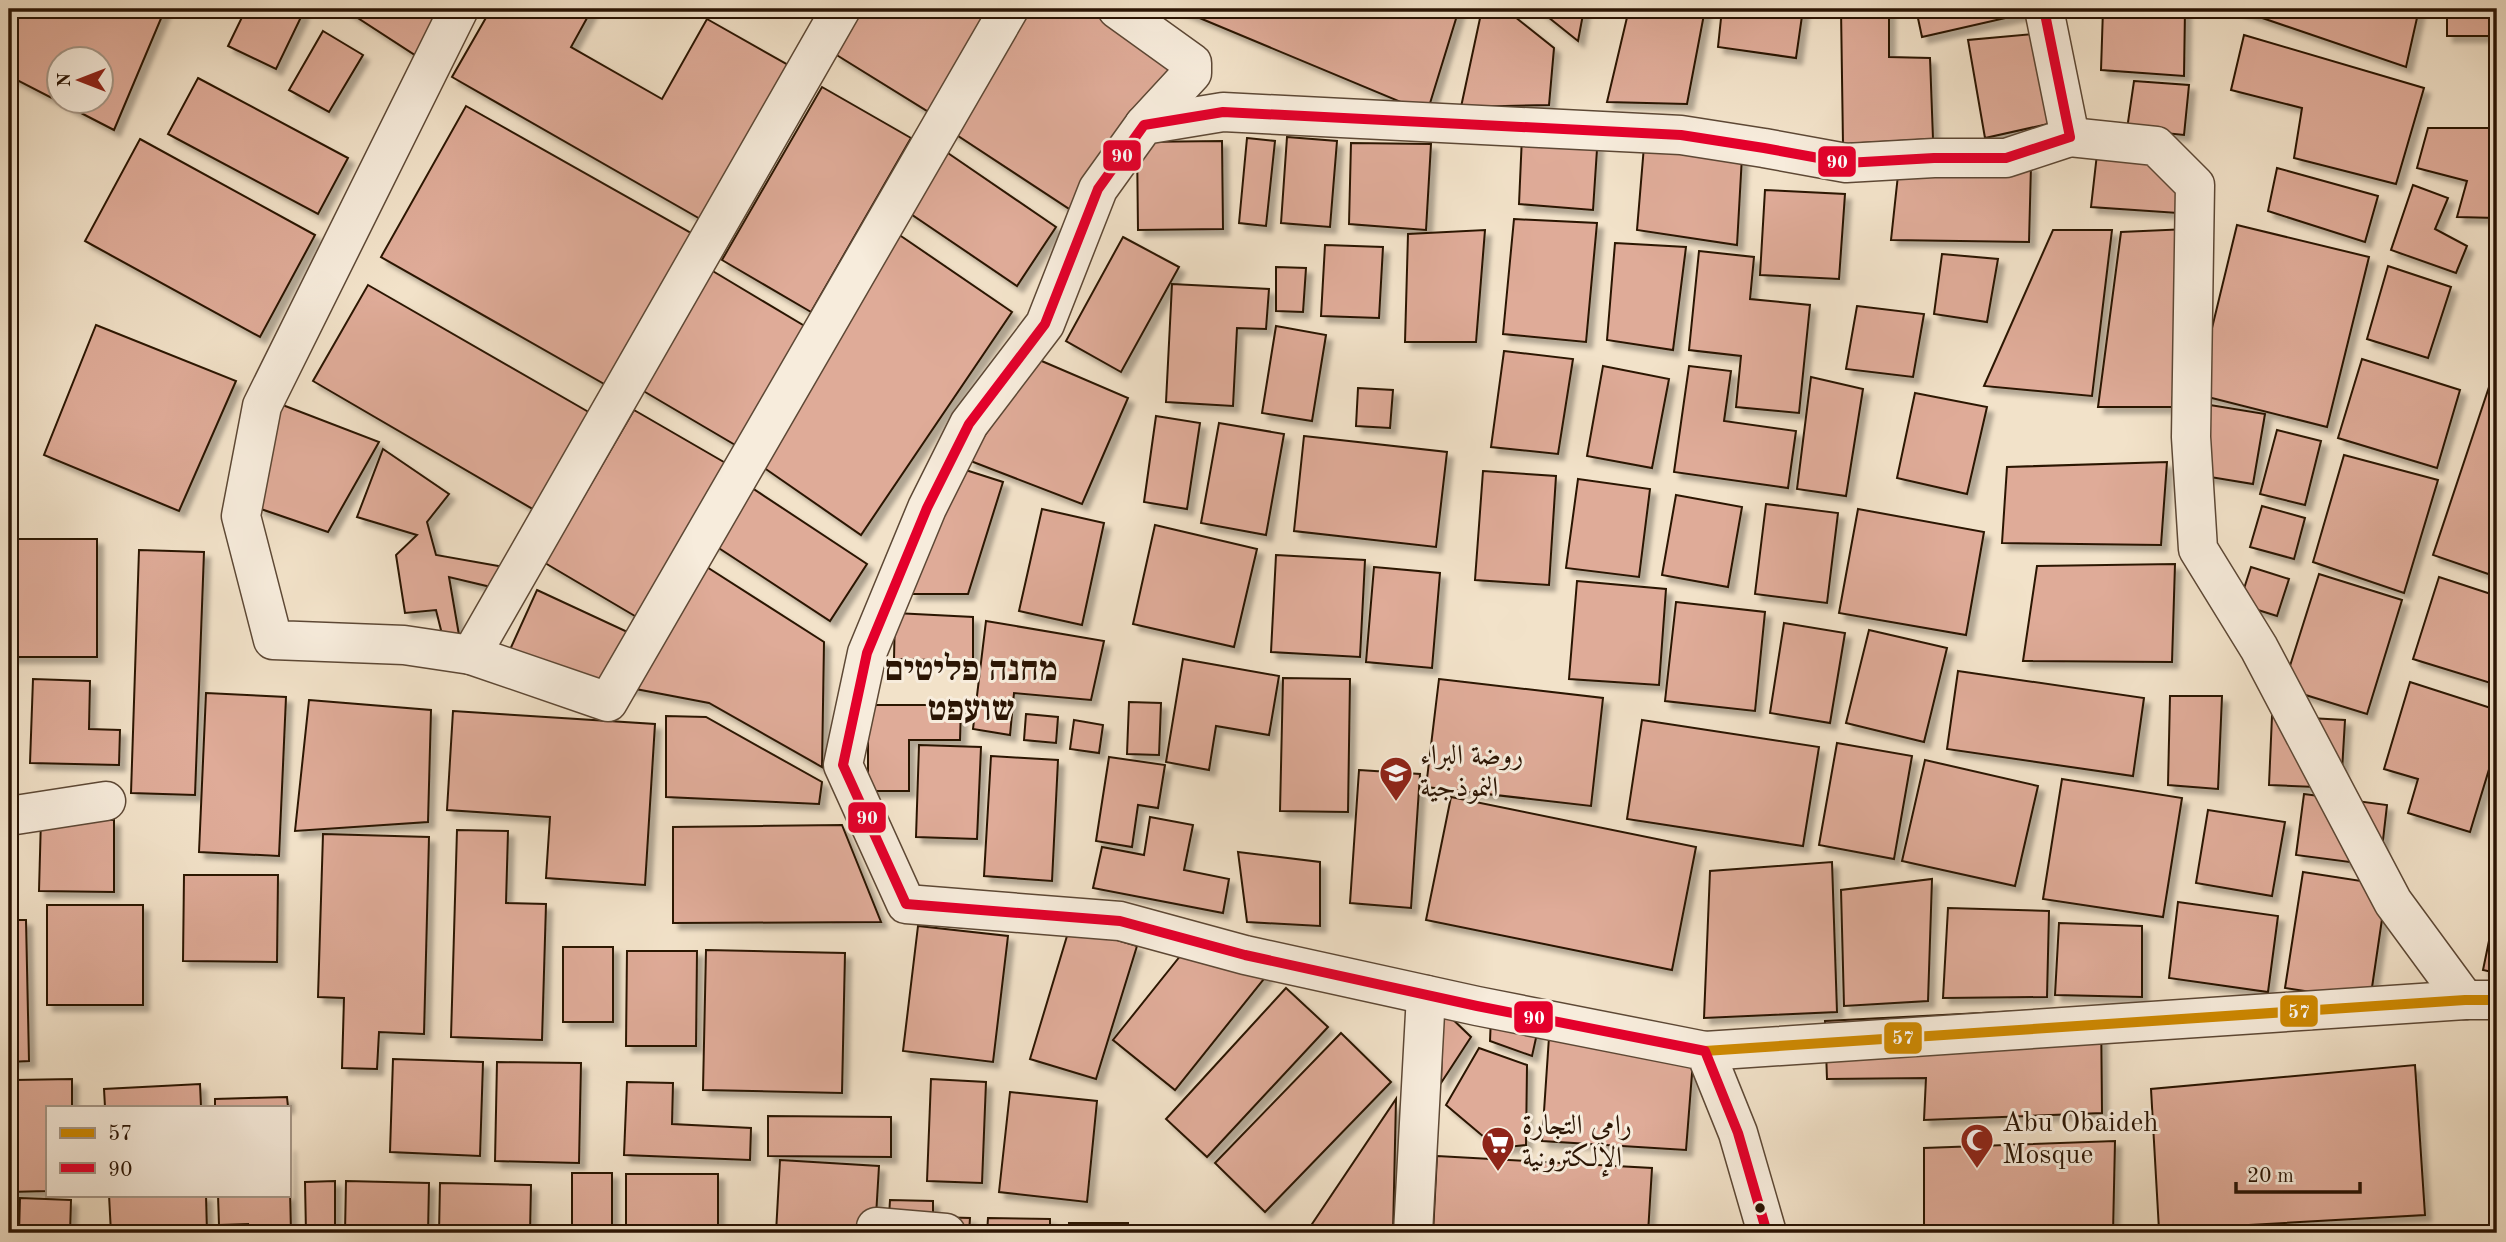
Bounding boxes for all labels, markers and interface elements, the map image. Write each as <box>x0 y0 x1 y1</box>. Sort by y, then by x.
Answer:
north arrow <box>46 46 116 116</box>
text: N <box>56 72 75 87</box>
line badge: 90 <box>1102 139 1142 172</box>
line badge: 90 <box>1817 145 1857 178</box>
text: 90 <box>1111 148 1133 167</box>
text: 90 <box>1826 154 1848 173</box>
district label: מחנה פליטים שועפט <box>884 651 1058 728</box>
place label: روضة البراء النموذجية <box>1420 743 1523 804</box>
school or university icon: روضة البراء النموذجية <box>1377 754 1415 803</box>
line badge: 90 <box>847 801 887 834</box>
text: 90 <box>856 810 878 829</box>
line badge: 57 <box>2279 994 2319 1028</box>
line badge: 90 <box>1513 1000 1554 1034</box>
text: 57 <box>2288 1004 2310 1023</box>
text: 90 <box>1523 1010 1545 1029</box>
line badge: 57 <box>1883 1021 1923 1055</box>
text: 57 <box>1892 1030 1914 1049</box>
legend <box>46 1106 290 1196</box>
place label: Abu Obaideh Mosque <box>2002 1110 2159 1170</box>
place label: رامي التجارة الإلكترونية <box>1522 1113 1632 1178</box>
mosque icon: Abu Obaideh Mosque <box>1958 1121 1996 1170</box>
text: 57 <box>108 1124 132 1145</box>
supermarket icon: رامي التجارة الإلكترونية <box>1479 1124 1517 1173</box>
scale bar <box>2236 1151 2361 1195</box>
text: 90 <box>108 1160 132 1181</box>
text: 20 m <box>2247 1166 2294 1187</box>
unlabelled marker <box>1753 1201 1767 1215</box>

